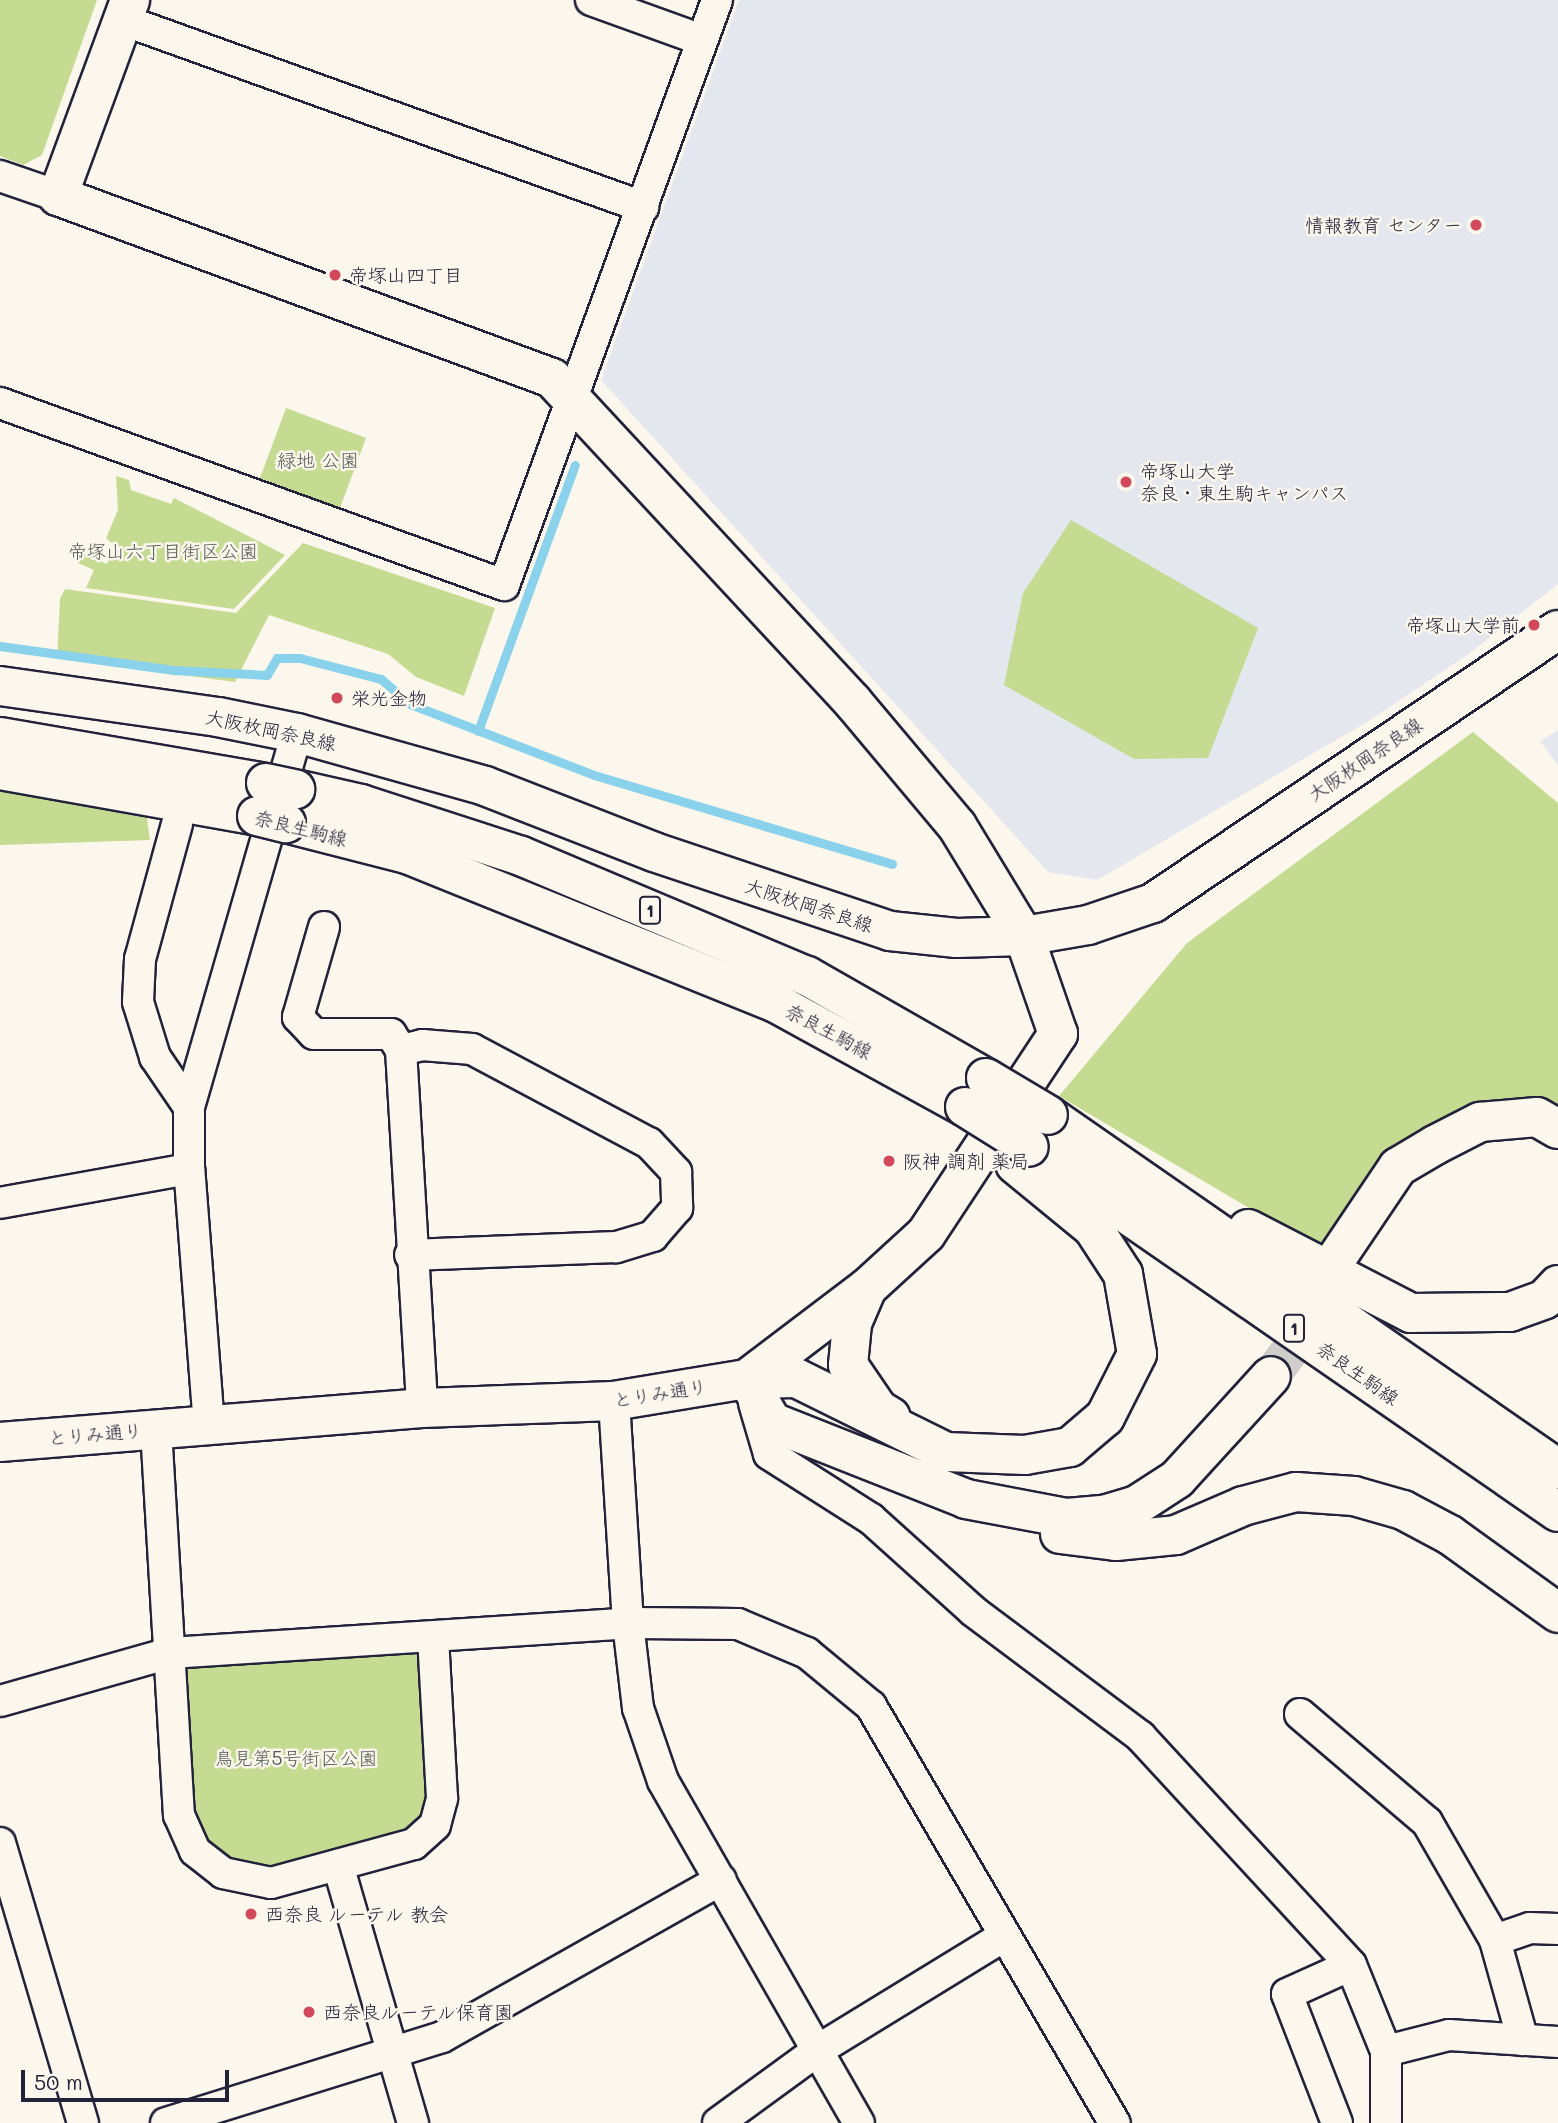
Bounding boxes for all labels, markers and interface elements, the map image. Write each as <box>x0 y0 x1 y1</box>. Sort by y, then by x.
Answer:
place label: 情報教育 センター <box>1304 214 1462 236</box>
marker: 情報教育 センター <box>1468 217 1484 233</box>
place label: 帝塚山四丁目 <box>349 264 463 286</box>
marker: 帝塚山四丁目 <box>327 267 343 283</box>
park label: 緑地 公園 <box>277 449 359 471</box>
place label: 帝塚山大学 奈良・東生駒キャンパス <box>1140 460 1349 504</box>
marker: 帝塚山大学 奈良・東生駒キャンパス <box>1118 474 1134 490</box>
park label: 帝塚山六丁目街区公園 <box>68 540 258 562</box>
place label: 帝塚山大学前 <box>1406 614 1520 636</box>
marker: 帝塚山大学前 <box>1526 617 1542 633</box>
place label: 栄光金物 <box>351 687 427 709</box>
marker: 栄光金物 <box>329 690 345 706</box>
street label: 大阪枚岡奈良線 <box>204 705 338 755</box>
street label: 大阪枚岡奈良線 <box>1303 712 1427 806</box>
street label: 奈良生駒線 <box>252 805 350 851</box>
street label: 大阪枚岡奈良線 <box>742 874 876 936</box>
road number: 1 <box>638 896 662 925</box>
street label: 奈良生駒線 <box>782 999 876 1063</box>
place label: 阪神 調剤 薬局 <box>903 1150 1029 1172</box>
marker: 阪神 調剤 薬局 <box>881 1153 897 1169</box>
road number: 1 <box>1282 1314 1306 1343</box>
street label: 奈良生駒線 <box>1313 1336 1403 1410</box>
street label: とりみ通り <box>611 1374 709 1412</box>
street label: とりみ通り <box>47 1419 143 1449</box>
park label: 鳥見第5号街区公園 <box>214 1747 378 1769</box>
place label: 西奈良 ルーテル 教会 <box>265 1903 449 1925</box>
marker: 西奈良 ルーテル 教会 <box>243 1906 259 1922</box>
place label: 西奈良ルーテル保育園 <box>323 2001 514 2023</box>
marker: 西奈良ルーテル保育園 <box>301 2004 317 2020</box>
scale bar <box>24 2056 233 2100</box>
text: 50 m <box>34 2068 83 2095</box>

